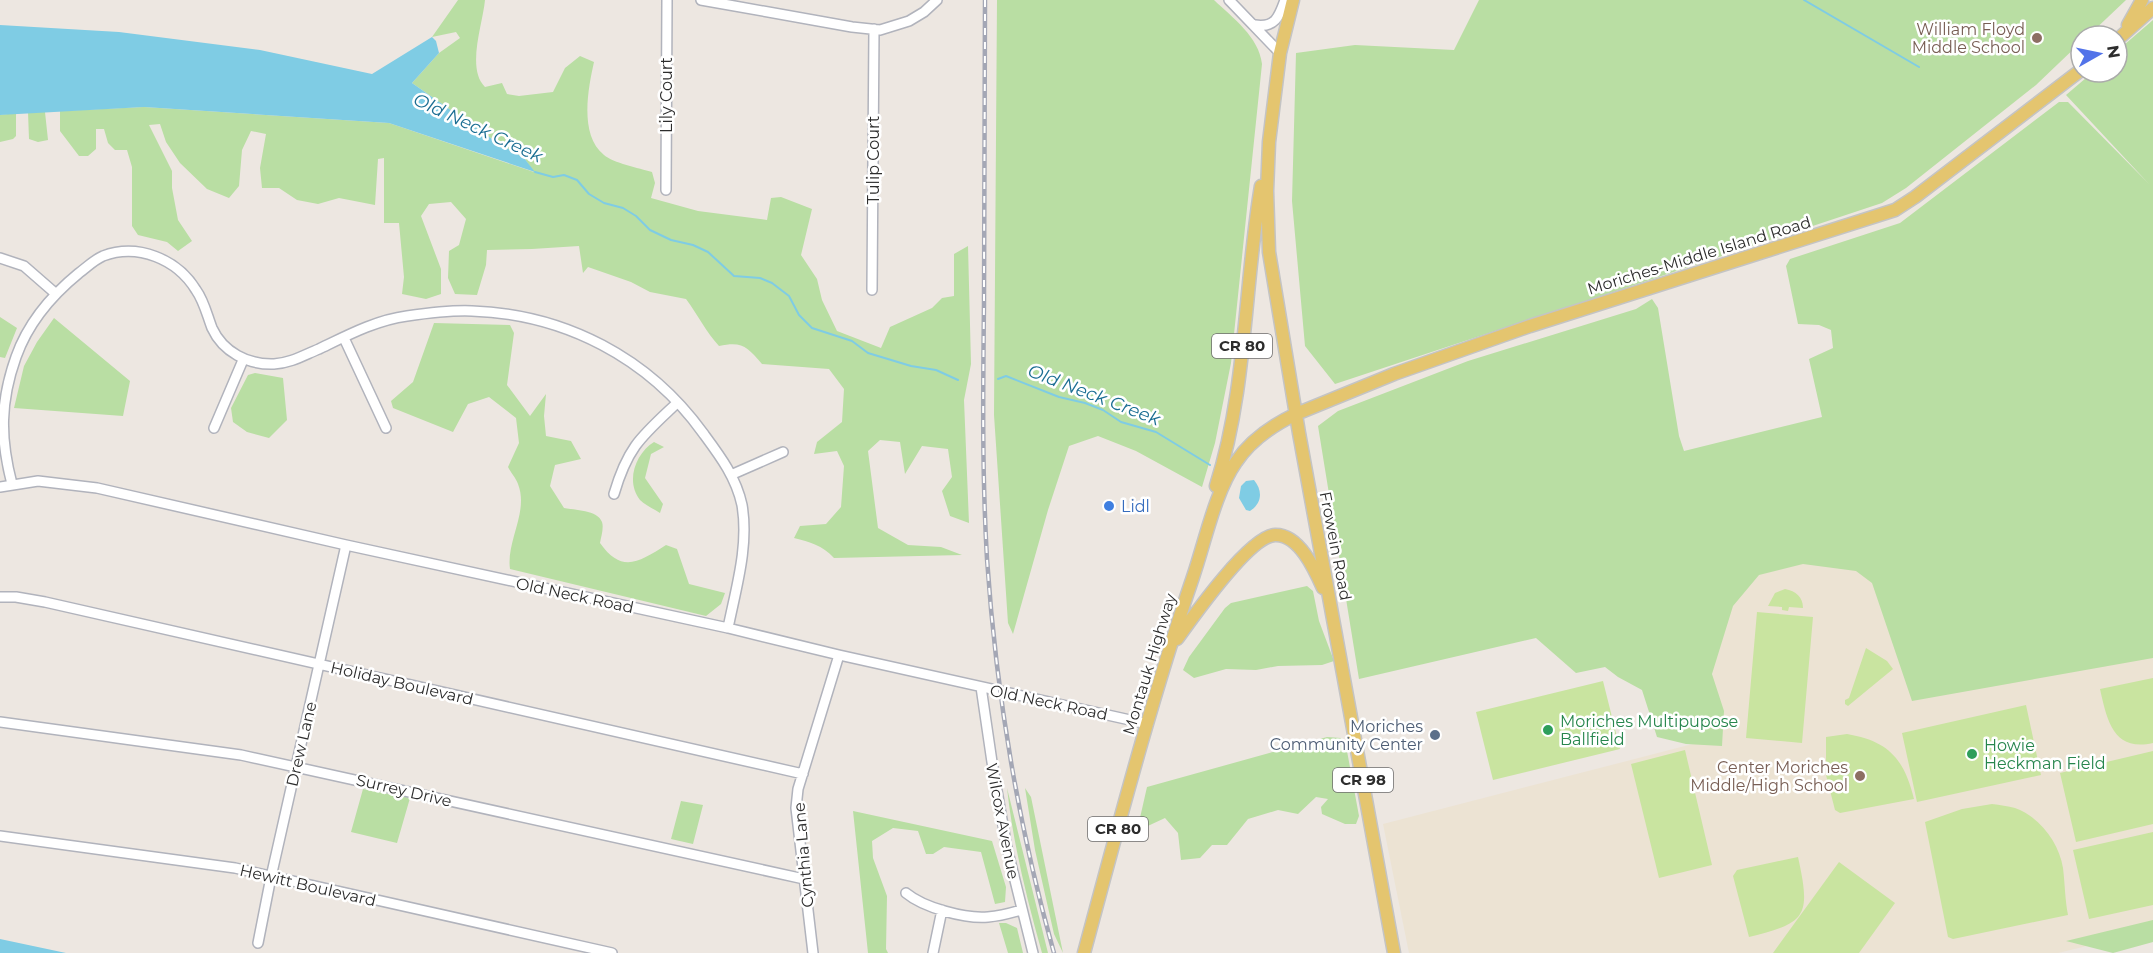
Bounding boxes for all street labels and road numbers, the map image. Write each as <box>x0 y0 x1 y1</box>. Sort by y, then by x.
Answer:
street label: Lily Court <box>657 57 676 133</box>
street label: Tulip Court <box>864 115 883 204</box>
street label: Moriches-Middle Island Road <box>1585 212 1813 299</box>
road number: CR 80 <box>1212 334 1272 358</box>
street label: Frowein Road <box>1316 490 1355 602</box>
street label: Old Neck Road <box>514 574 636 617</box>
street label: Montauk Highway <box>1119 591 1180 737</box>
street label: Holiday Boulevard <box>329 658 475 709</box>
street label: Old Neck Road <box>988 681 1110 724</box>
street label: Drew Lane <box>282 700 320 788</box>
street label: Wilcox Avenue <box>982 761 1023 881</box>
road number: CR 98 <box>1333 768 1393 792</box>
street label: Surrey Drive <box>354 770 453 811</box>
street label: Cynthia Lane <box>789 802 818 908</box>
road number: CR 80 <box>1088 817 1148 841</box>
street label: Hewitt Boulevard <box>238 861 378 910</box>

